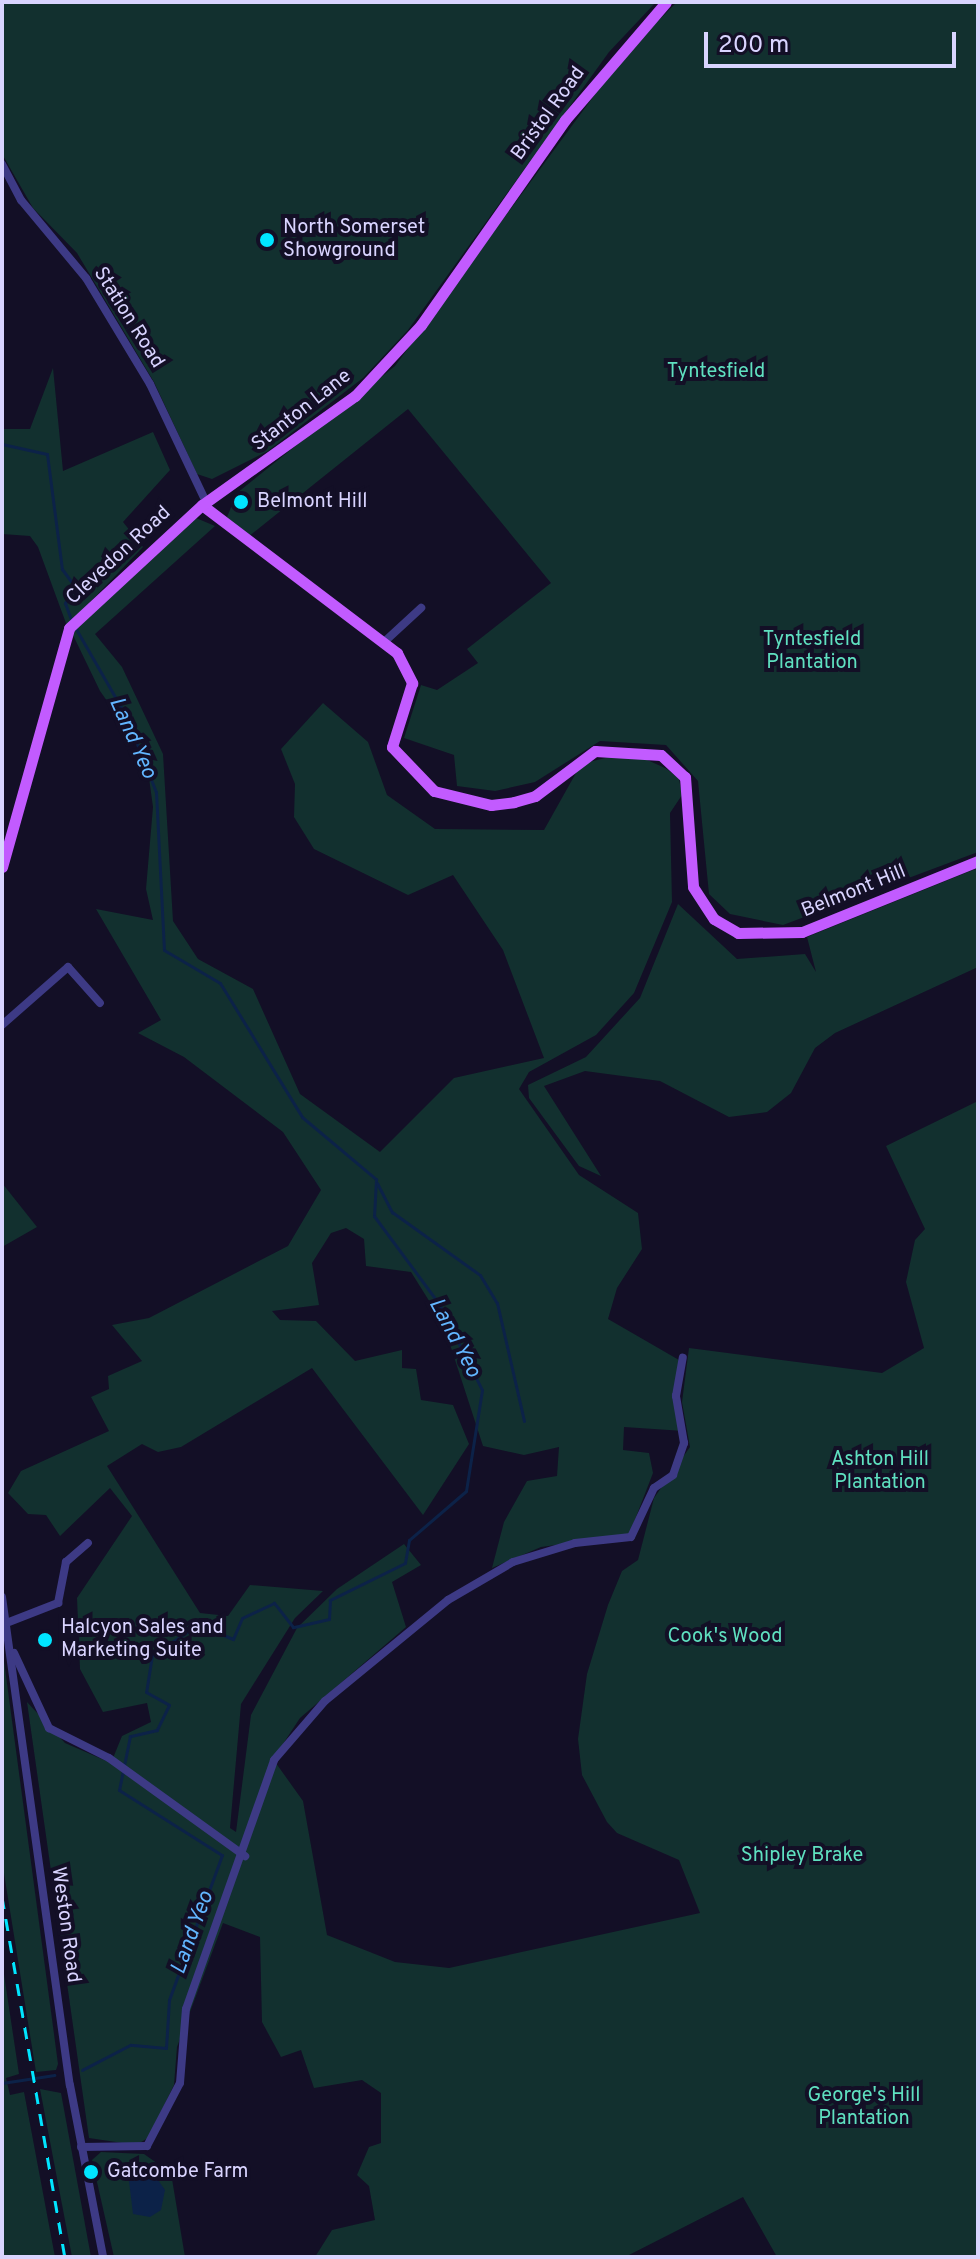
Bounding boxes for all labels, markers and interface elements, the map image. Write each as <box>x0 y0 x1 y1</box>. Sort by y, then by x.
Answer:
scale bar <box>708 16 960 66</box>
text: 200 m <box>718 31 789 61</box>
street label: Bristol Road <box>507 63 591 165</box>
place label: North Somerset Showground <box>283 216 425 263</box>
marker: North Somerset Showground <box>258 231 276 249</box>
street label: Station Road <box>87 263 169 373</box>
park label: Tyntesfield <box>667 360 765 384</box>
street label: Stanton Lane <box>248 365 356 457</box>
place label: Belmont Hill <box>257 490 367 514</box>
marker: Belmont Hill <box>232 493 250 511</box>
street label: Clevedon Road <box>62 501 176 611</box>
park label: Tyntesfield Plantation <box>763 629 861 676</box>
water label: Land Yeo <box>102 693 162 783</box>
street label: Belmont Hill <box>798 860 910 924</box>
water label: Land Yeo <box>422 1293 486 1383</box>
park label: Ashton Hill Plantation <box>831 1448 929 1495</box>
place label: Halcyon Sales and Marketing Suite <box>61 1616 224 1663</box>
park label: Cook's Wood <box>667 1625 783 1649</box>
marker: Halcyon Sales and Marketing Suite <box>36 1631 54 1649</box>
park label: Shipley Brake <box>741 1844 863 1868</box>
street label: Weston Road <box>45 1865 85 1985</box>
water label: Land Yeo <box>166 1888 220 1978</box>
park label: George's Hill Plantation <box>807 2085 921 2132</box>
place label: Gatcombe Farm <box>107 2160 249 2184</box>
marker: Gatcombe Farm <box>82 2163 100 2181</box>

